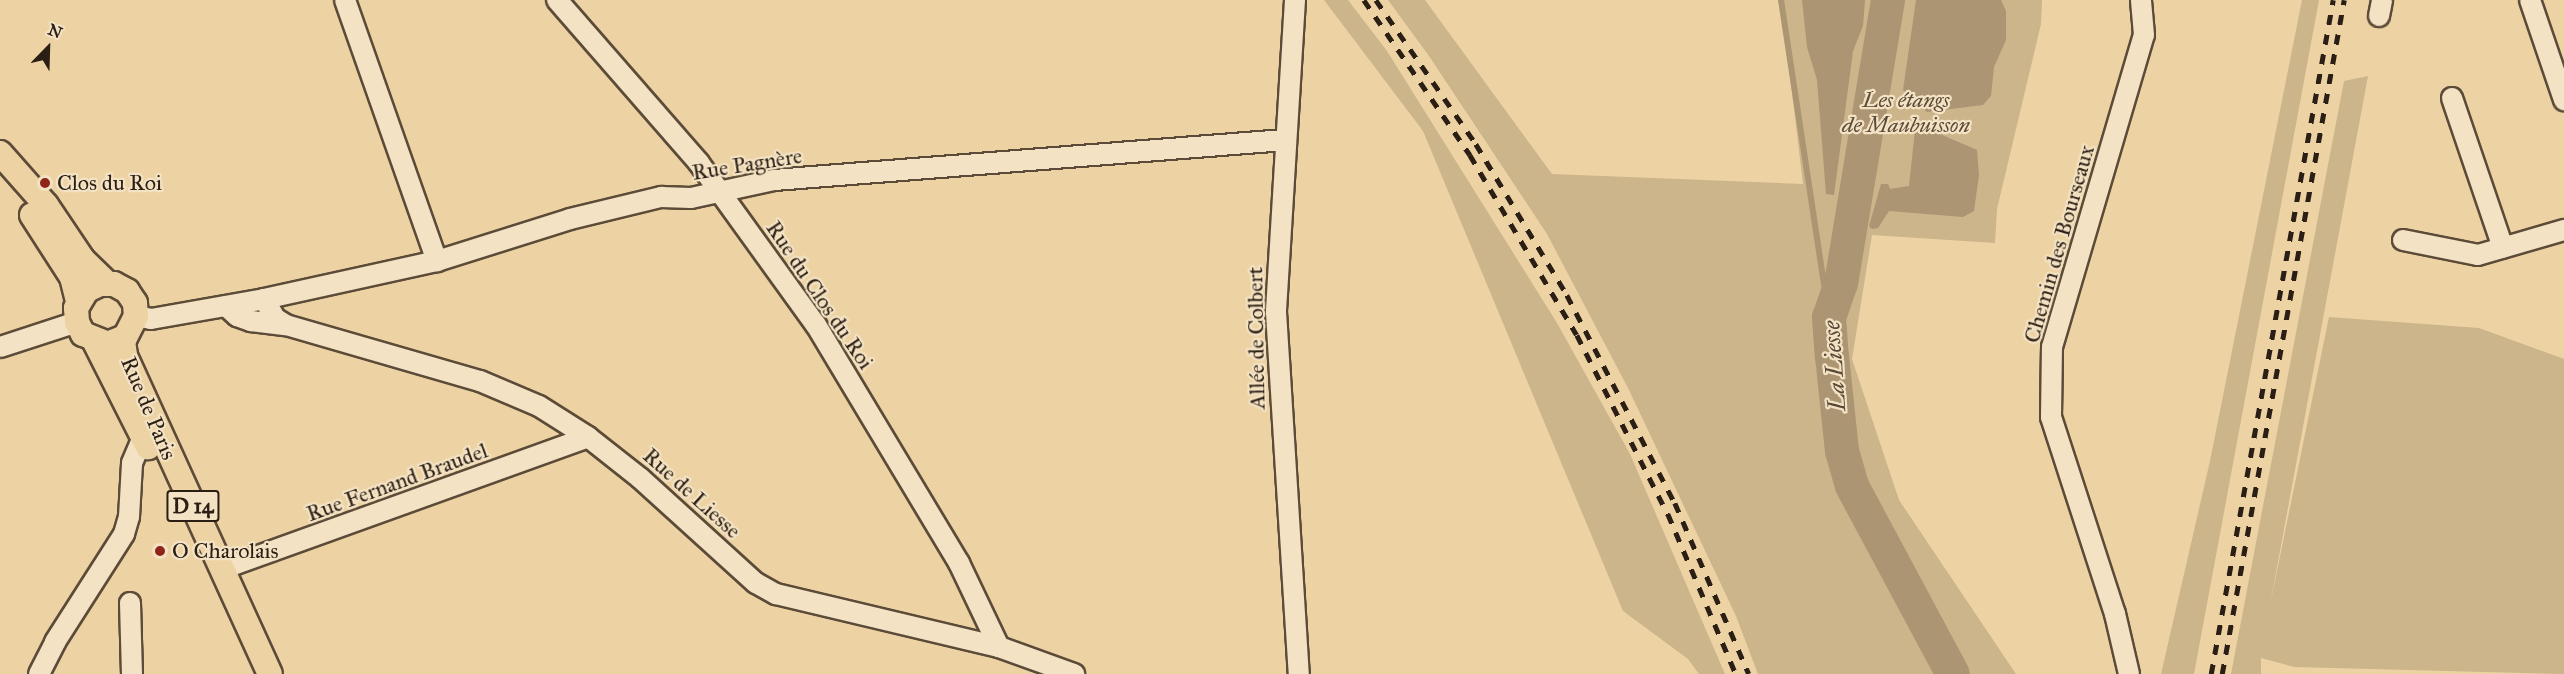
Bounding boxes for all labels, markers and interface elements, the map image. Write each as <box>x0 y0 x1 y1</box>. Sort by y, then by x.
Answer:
north arrow <box>18 18 78 78</box>
text: N <box>45 20 65 42</box>
park label: Les étangs de Maubuisson <box>1842 86 1970 138</box>
street label: Rue Pagnère <box>690 142 804 186</box>
street label: Chemin des Bourseaux <box>2018 142 2100 346</box>
place label: Clos du Roi <box>57 170 162 196</box>
marker: Clos du Roi <box>38 176 52 190</box>
street label: Rue du Clos du Roi <box>761 216 879 374</box>
street label: Allée de Colbert <box>1242 266 1270 410</box>
water label: La Liesse <box>1817 320 1853 412</box>
street label: Rue de Paris <box>115 352 183 464</box>
street label: Rue Fernand Braudel <box>303 437 491 527</box>
street label: Rue de Liesse <box>638 442 746 544</box>
road number: D 14 <box>166 488 220 524</box>
place label: O Charolais <box>172 538 279 564</box>
marker: O Charolais <box>153 544 167 558</box>

